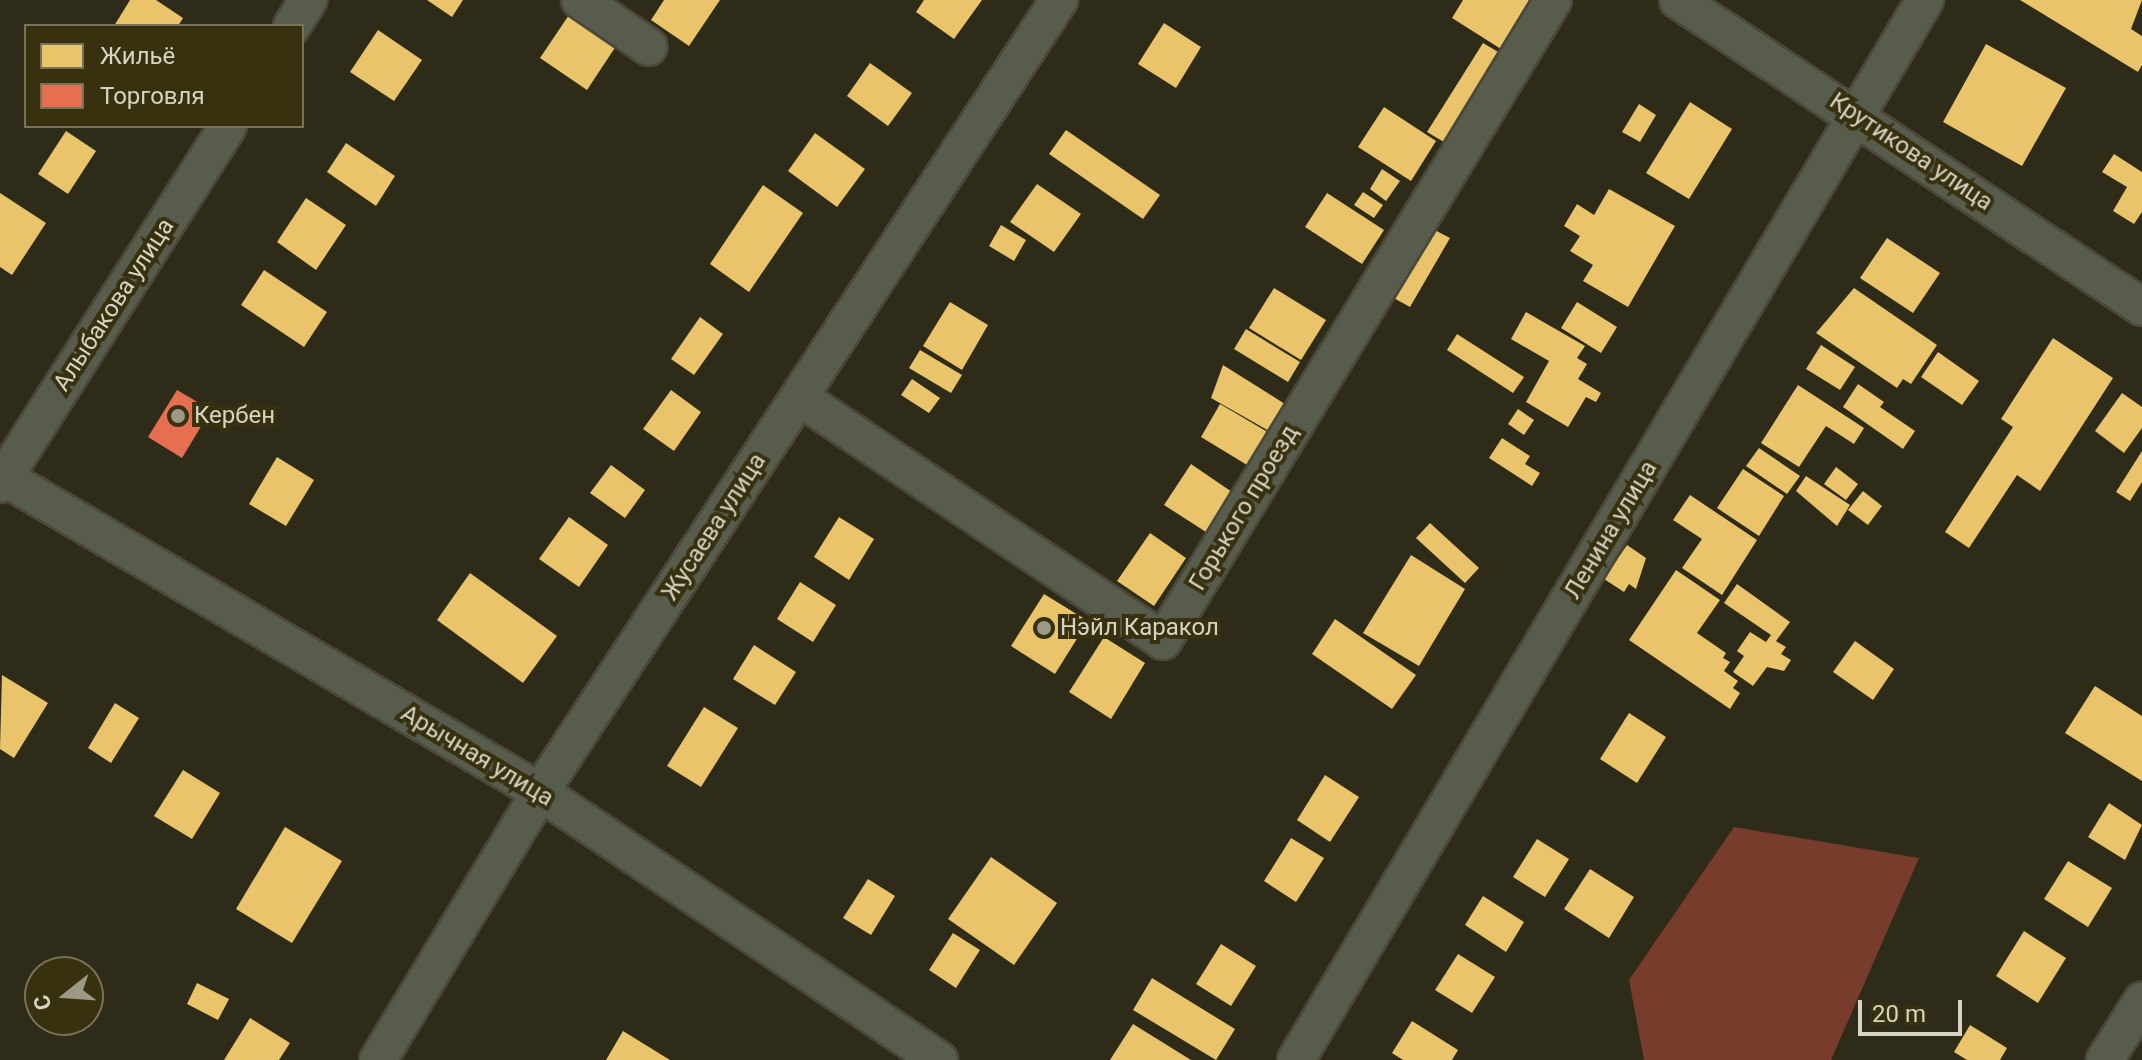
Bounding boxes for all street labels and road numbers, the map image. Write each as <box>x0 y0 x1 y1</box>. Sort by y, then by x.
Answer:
street label: Крутикова улица <box>1824 87 1998 217</box>
street label: Алыбакова улица <box>48 213 180 397</box>
street label: Горького проезд <box>1183 420 1305 596</box>
street label: Жусаева улица <box>656 448 772 606</box>
street label: Ленина улица <box>1558 456 1664 604</box>
street label: Арычная улица <box>396 699 558 813</box>

